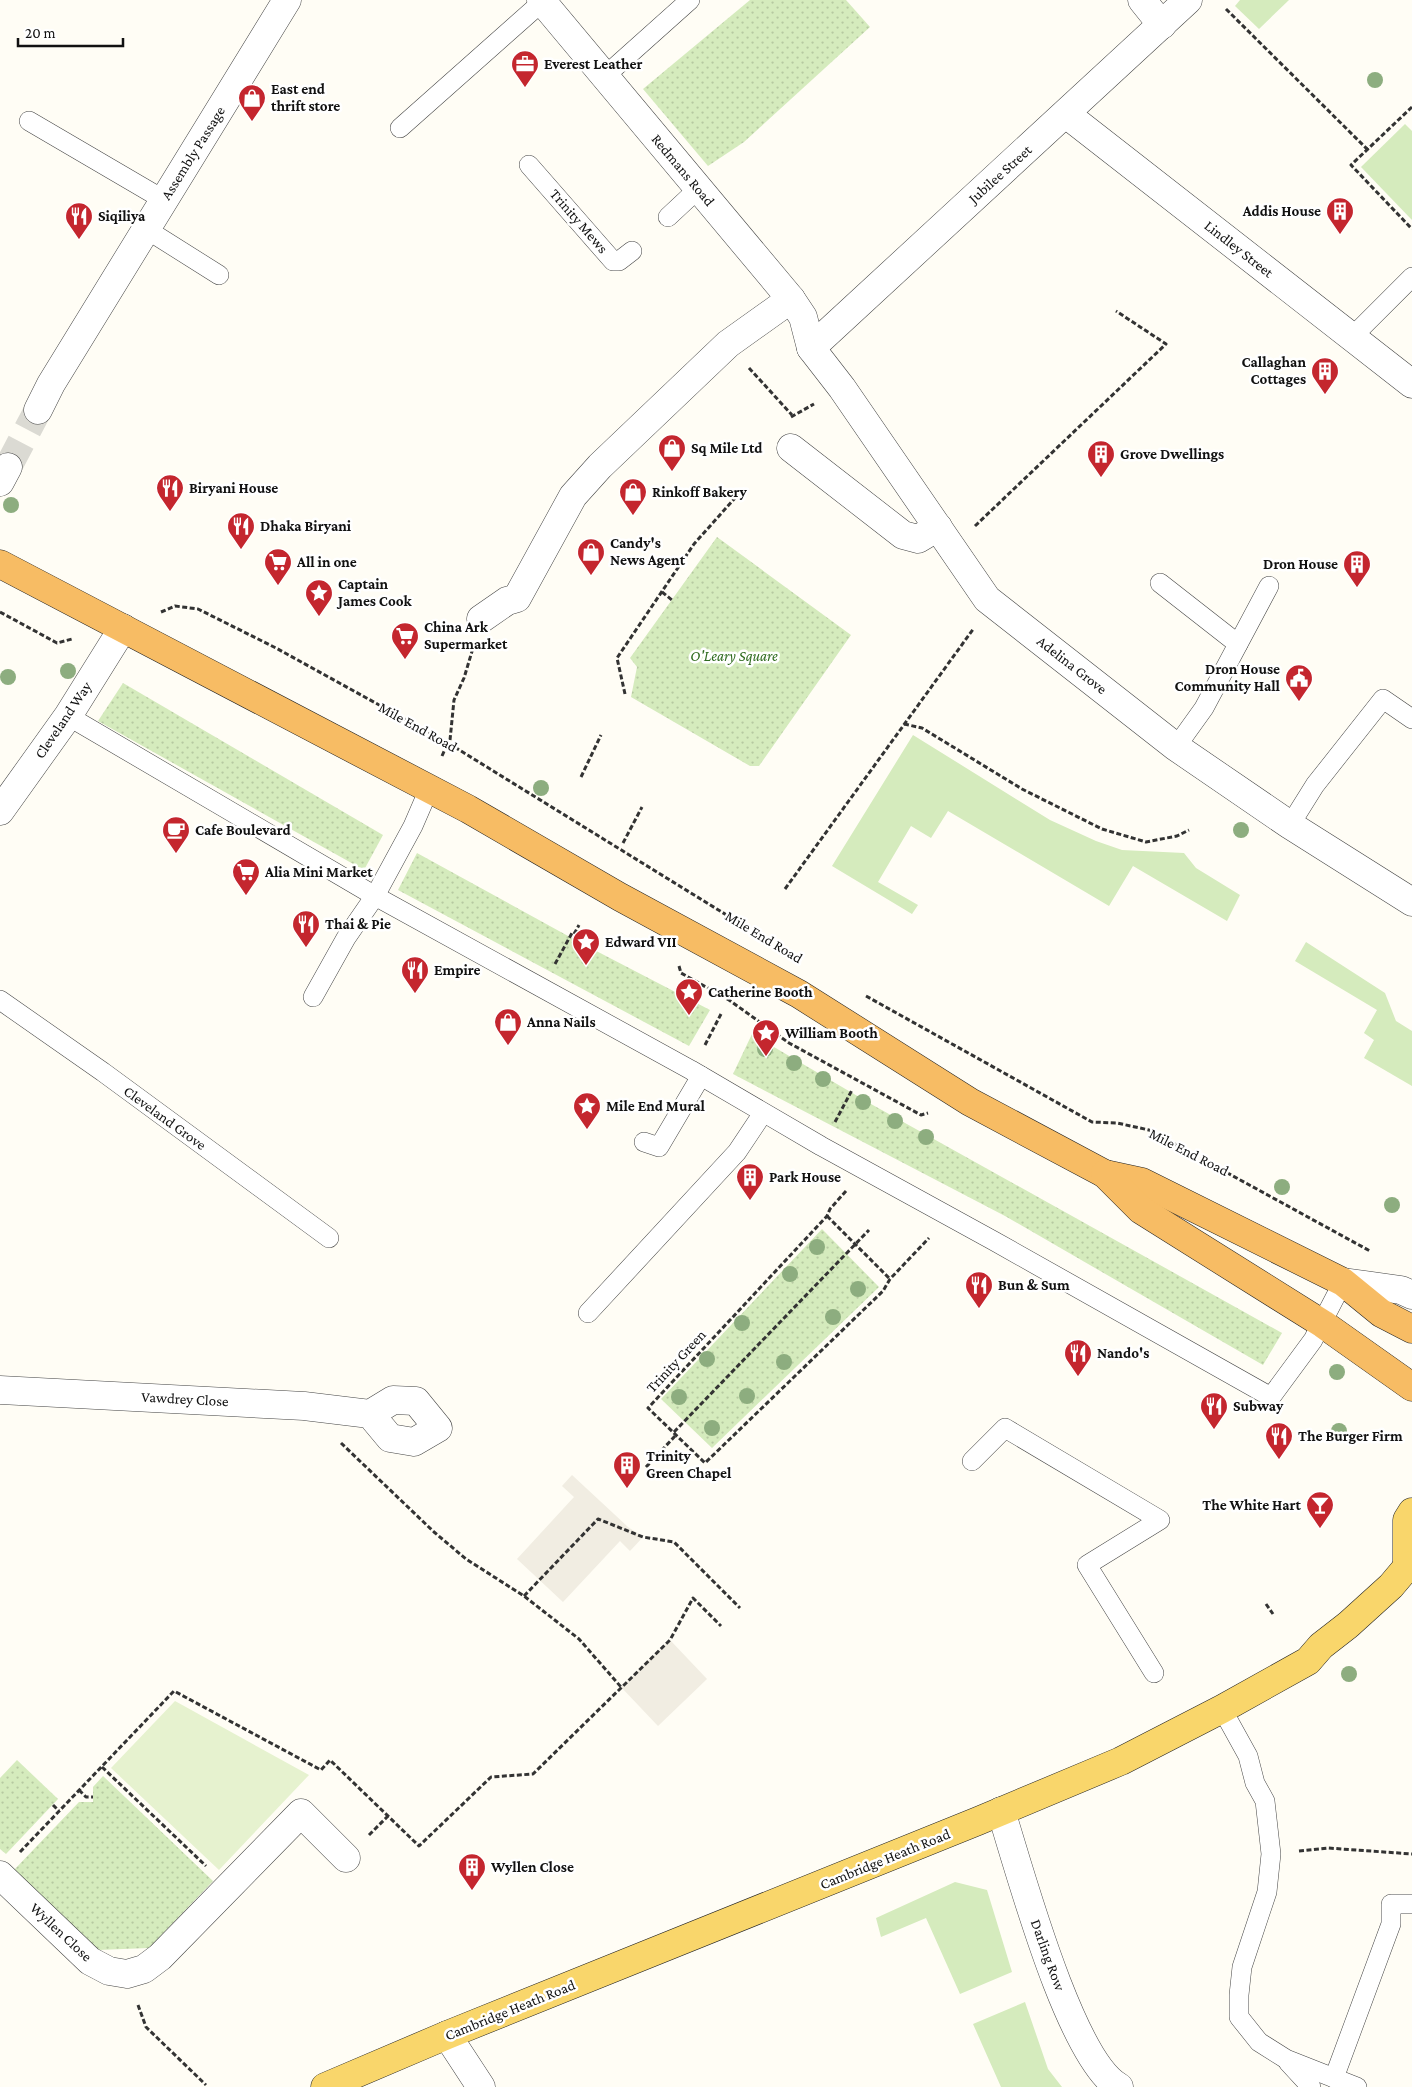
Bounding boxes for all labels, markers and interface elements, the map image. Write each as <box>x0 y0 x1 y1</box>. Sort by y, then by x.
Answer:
scale bar <box>18 15 122 47</box>
text: 20 m <box>25 25 56 41</box>
office icon: Everest Leather <box>510 49 540 88</box>
place label: Everest Leather <box>544 56 643 72</box>
place label: East end thrift store <box>271 81 340 114</box>
shop icon: East end thrift store <box>237 83 267 122</box>
street label: Assembly Passage <box>158 103 229 203</box>
street label: Redmans Road <box>648 131 718 209</box>
street label: Jubilee Street <box>964 141 1036 209</box>
street label: Trinity Mews <box>546 186 611 257</box>
building icon: Addis House <box>1325 196 1355 235</box>
restaurant icon: Siqiliya <box>64 201 94 240</box>
place label: Addis House <box>1242 203 1321 219</box>
place label: Siqiliya <box>98 208 146 224</box>
street label: Lindley Street <box>1201 217 1277 282</box>
place label: Callaghan Cottages <box>1241 354 1306 387</box>
building icon: Callaghan Cottages <box>1310 356 1340 395</box>
shop icon: Sq Mile Ltd <box>657 433 687 472</box>
building icon: Grove Dwellings <box>1086 439 1116 478</box>
place label: Sq Mile Ltd <box>691 440 763 456</box>
place label: Grove Dwellings <box>1120 446 1224 462</box>
restaurant icon: Biryani House <box>155 473 185 512</box>
shop icon: Rinkoff Bakery <box>618 477 648 516</box>
place label: Biryani House <box>189 480 278 496</box>
place label: Rinkoff Bakery <box>652 484 748 500</box>
restaurant icon: Dhaka Biryani <box>226 511 256 550</box>
place label: Dhaka Biryani <box>260 518 352 534</box>
place label: Candy's News Agent <box>610 535 686 568</box>
shop icon: Candy's News Agent <box>576 537 606 576</box>
supermarket icon: All in one <box>263 547 293 586</box>
building icon: Dron House <box>1342 549 1372 588</box>
place label: All in one <box>296 554 357 570</box>
place label: Dron House <box>1263 556 1338 572</box>
place label: Captain James Cook <box>336 576 413 609</box>
place icon: Captain James Cook <box>304 578 334 617</box>
place label: China Ark Supermarket <box>424 619 508 652</box>
supermarket icon: China Ark Supermarket <box>390 621 420 660</box>
street label: Adelina Grove <box>1034 633 1110 697</box>
park label: O'Leary Square <box>690 648 778 665</box>
place label: Dron House Community Hall <box>1175 661 1281 694</box>
public building icon: Dron House Community Hall <box>1284 663 1314 702</box>
street label: Cleveland Way <box>31 678 95 762</box>
street label: Mile End Road <box>376 699 460 755</box>
cafe icon: Cafe Boulevard <box>161 815 191 854</box>
place label: Cafe Boulevard <box>195 822 291 838</box>
supermarket icon: Alia Mini Market <box>231 857 261 896</box>
place label: Alia Mini Market <box>264 864 373 880</box>
street label: Mile End Road <box>723 908 806 966</box>
restaurant icon: Thai & Pie <box>291 909 321 948</box>
place label: Thai & Pie <box>325 916 391 932</box>
place icon: Edward VII <box>571 927 601 966</box>
place label: Edward VII <box>605 934 677 950</box>
restaurant icon: Empire <box>400 955 430 994</box>
place label: Empire <box>434 962 480 978</box>
place icon: Catherine Booth <box>674 977 704 1016</box>
place label: Catherine Booth <box>708 984 813 1000</box>
shop icon: Anna Nails <box>493 1007 523 1046</box>
place label: Anna Nails <box>526 1014 596 1030</box>
place icon: William Booth <box>751 1018 781 1057</box>
place label: William Booth <box>784 1025 878 1041</box>
street label: Cleveland Grove <box>121 1083 210 1153</box>
place icon: Mile End Mural <box>572 1091 602 1130</box>
place label: Mile End Mural <box>606 1098 705 1114</box>
street label: Mile End Road <box>1147 1125 1231 1179</box>
building icon: Park House <box>735 1162 765 1201</box>
place label: Park House <box>769 1169 841 1185</box>
restaurant icon: Bun & Sum <box>964 1270 994 1309</box>
place label: Bun & Sum <box>998 1277 1070 1293</box>
street label: Trinity Green <box>643 1326 710 1396</box>
restaurant icon: Nando's <box>1063 1338 1093 1377</box>
place label: Nando's <box>1097 1345 1149 1361</box>
street label: Vawdrey Close <box>141 1389 230 1410</box>
restaurant icon: Subway <box>1199 1391 1229 1430</box>
place label: Subway <box>1233 1398 1284 1414</box>
restaurant icon: The Burger Firm <box>1264 1421 1294 1460</box>
place label: The Burger Firm <box>1298 1428 1403 1444</box>
place label: Trinity Green Chapel <box>646 1448 732 1481</box>
building icon: Trinity Green Chapel <box>612 1450 642 1489</box>
bar icon: The White Hart <box>1305 1490 1335 1529</box>
place label: The White Hart <box>1202 1497 1302 1513</box>
street label: Cambridge Heath Road <box>818 1826 953 1893</box>
building icon: Wyllen Close <box>457 1852 487 1891</box>
place label: Wyllen Close <box>490 1859 574 1875</box>
street label: Wyllen Close <box>26 1899 95 1966</box>
street label: Darling Row <box>1027 1917 1069 1994</box>
street label: Cambridge Heath Road <box>443 1977 578 2044</box>

